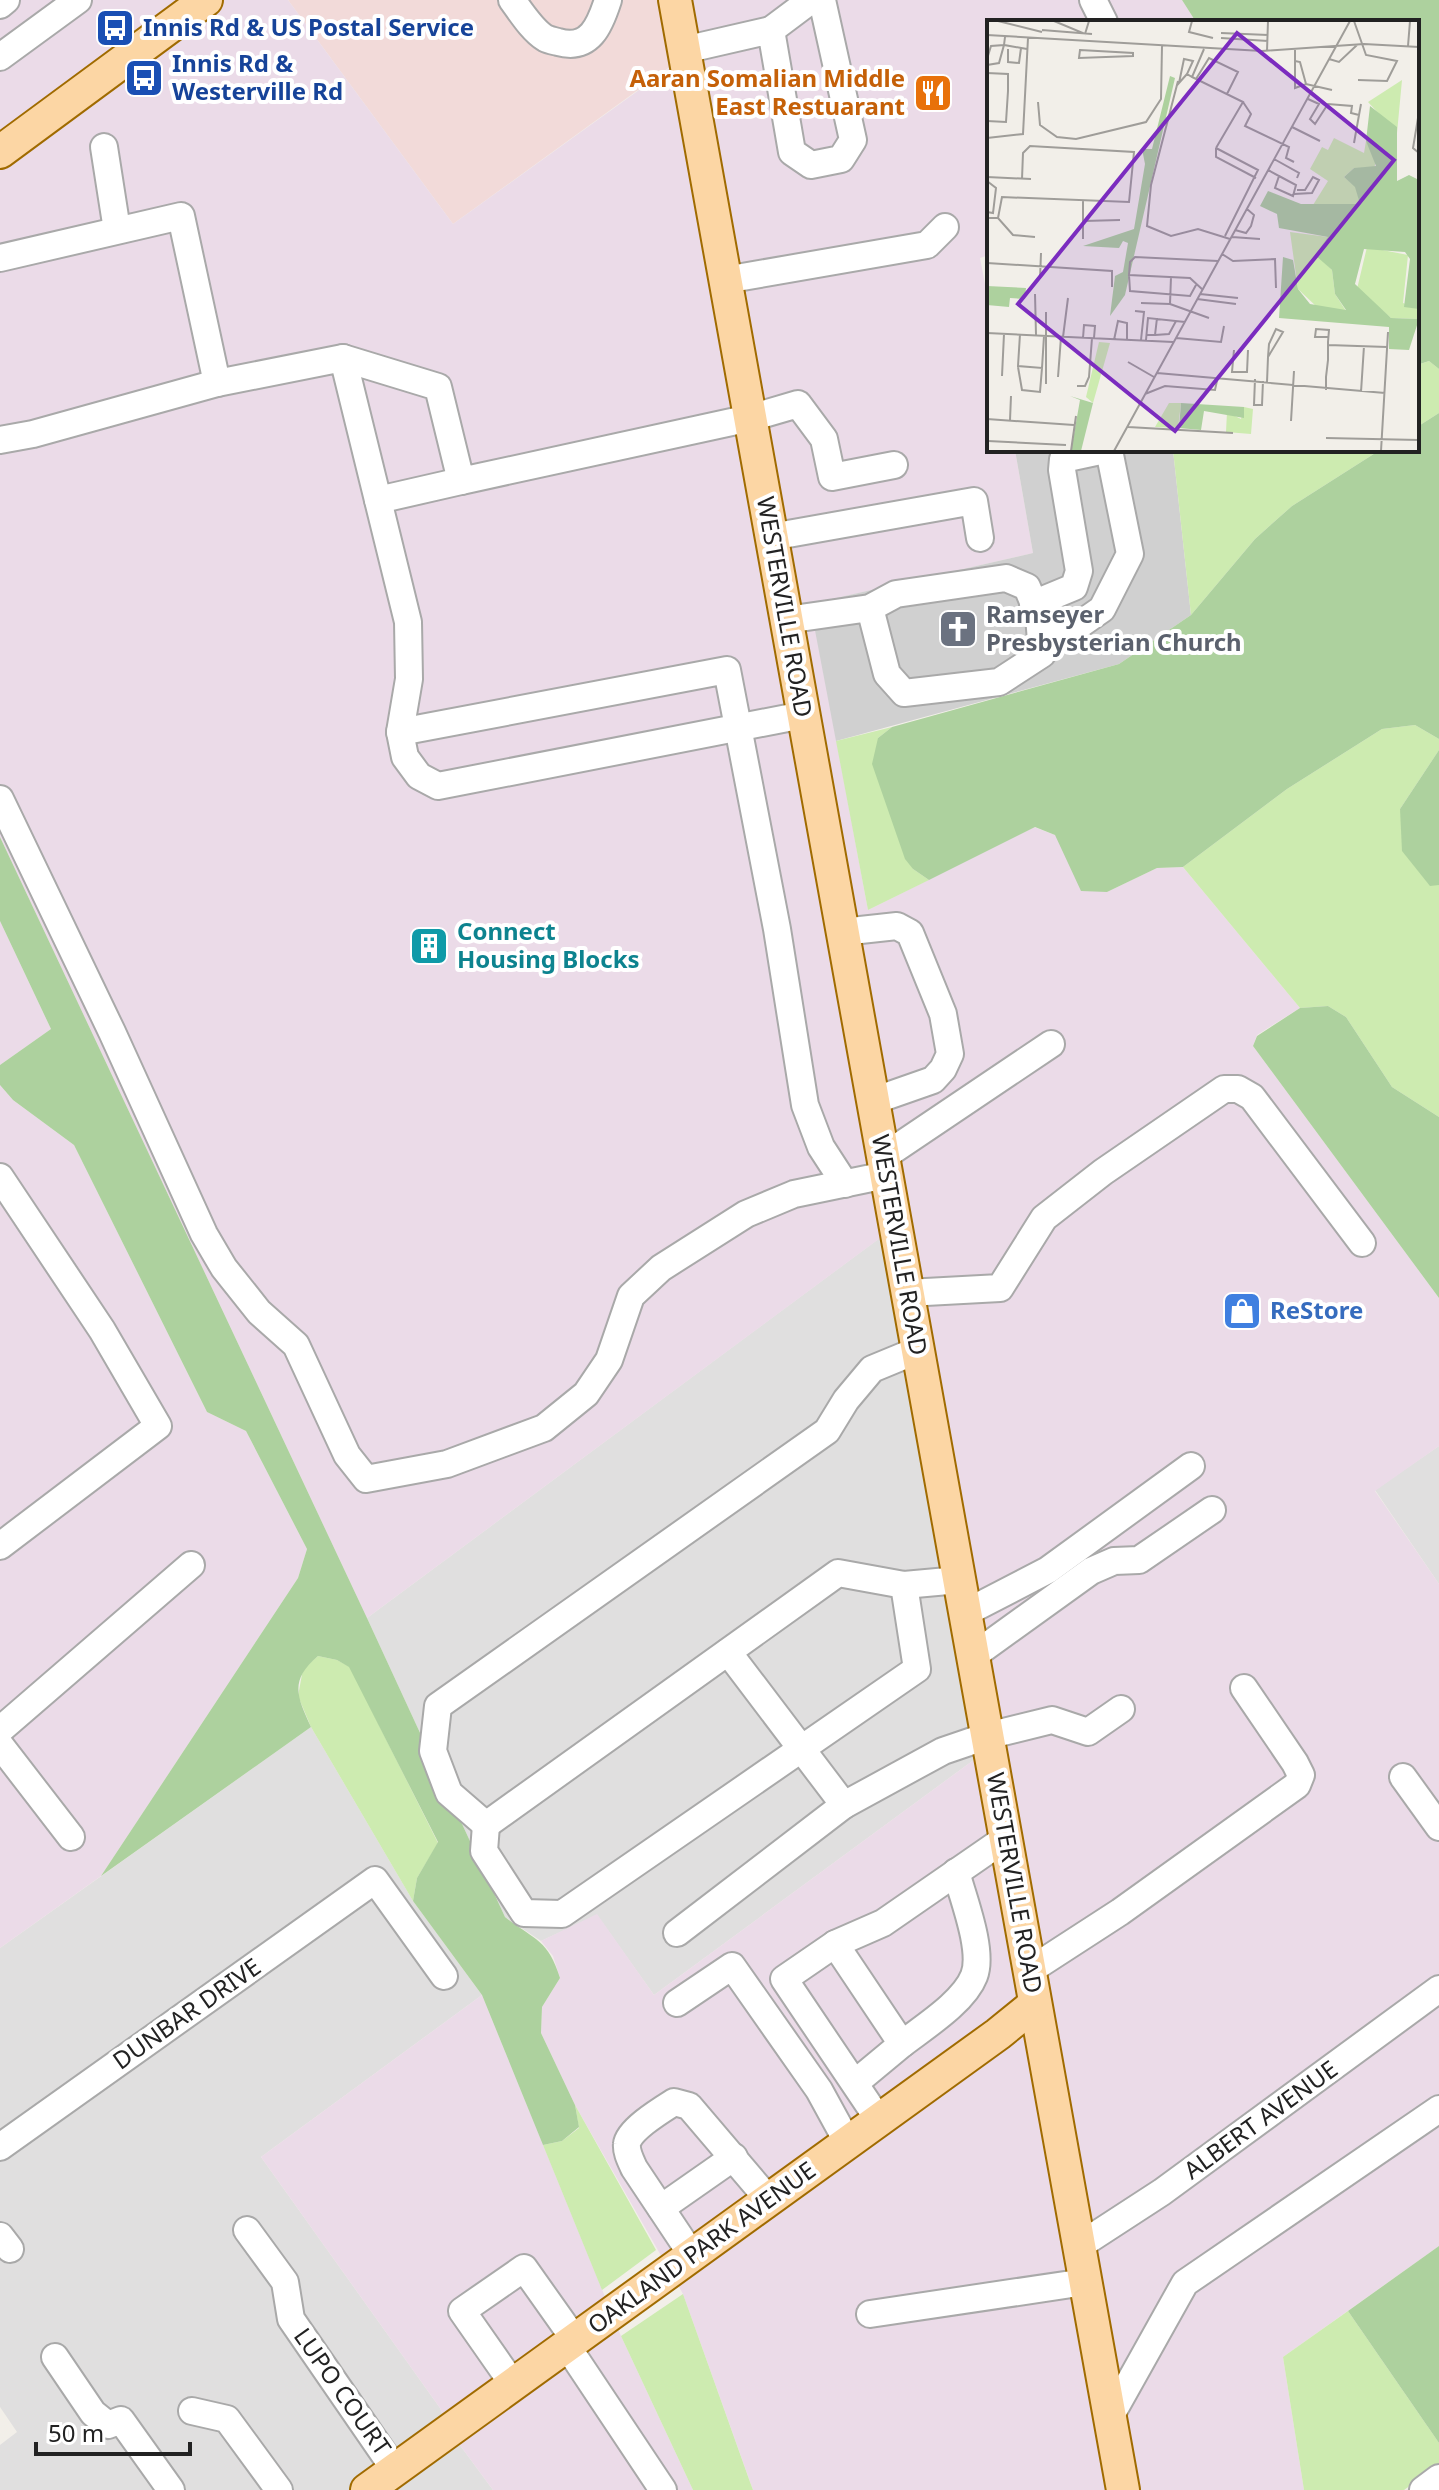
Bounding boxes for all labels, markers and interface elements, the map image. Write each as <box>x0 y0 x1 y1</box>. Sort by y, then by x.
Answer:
bus stop icon: Innis Rd & US Postal Service <box>94 7 136 49</box>
place label: Innis Rd & US Postal Service <box>143 10 474 43</box>
inset map <box>987 20 1419 452</box>
place label: Innis Rd & Westerville Rd <box>172 46 343 107</box>
bus stop icon: Innis Rd & Westerville Rd <box>123 57 165 99</box>
place label: Aaran Somalian Middle East Restuarant <box>629 61 905 122</box>
restaurant icon: Aaran Somalian Middle East Restuarant <box>912 72 954 114</box>
street label: WESTERVILLE ROAD <box>750 494 821 720</box>
place label: Ramseyer Presbysterian Church <box>986 597 1242 658</box>
church icon: Ramseyer Presbysterian Church <box>937 608 979 650</box>
place label: Connect Housing Blocks <box>457 914 640 975</box>
building icon: Connect Housing Blocks <box>408 925 450 967</box>
street label: WESTERVILLE ROAD <box>865 1132 936 1358</box>
shop icon: ReStore <box>1221 1290 1263 1332</box>
place label: ReStore <box>1270 1293 1363 1326</box>
street label: WESTERVILLE ROAD <box>980 1770 1051 1996</box>
street label: DUNBAR DRIVE <box>106 1949 267 2076</box>
street label: ALBERT AVENUE <box>1177 2052 1344 2186</box>
street label: OAKLAND PARK AVENUE <box>580 2153 822 2341</box>
street label: LUPO COURT <box>287 2321 400 2462</box>
scale bar <box>36 2406 190 2456</box>
text: 50 m <box>48 2416 104 2449</box>

